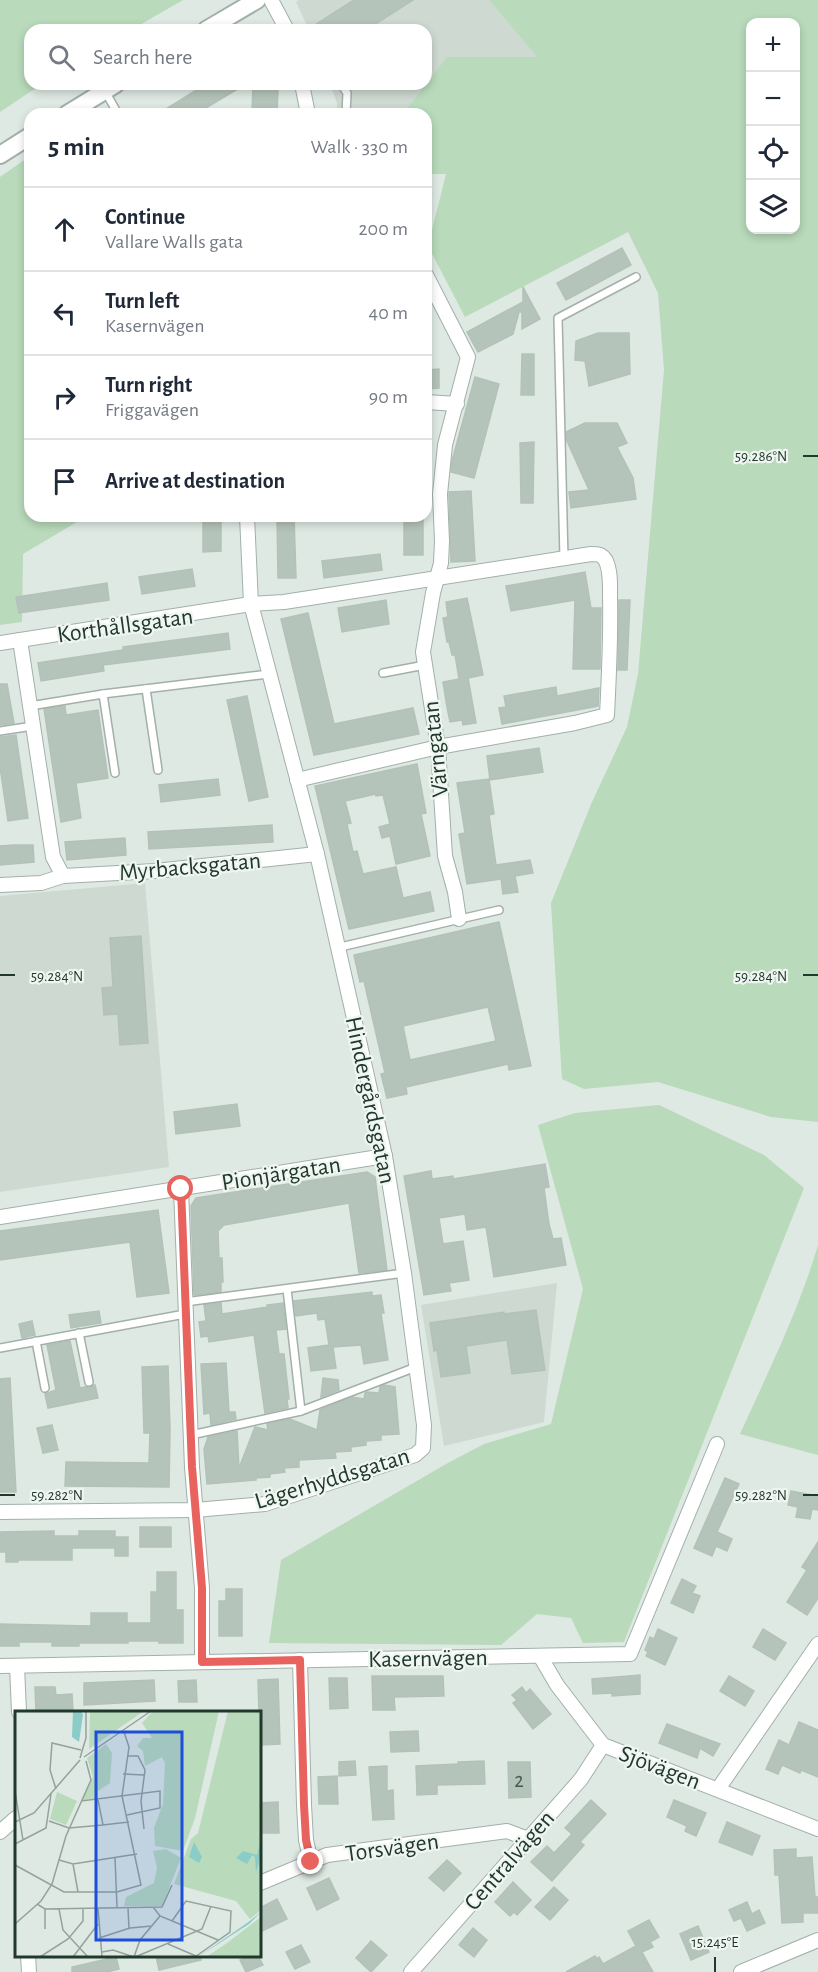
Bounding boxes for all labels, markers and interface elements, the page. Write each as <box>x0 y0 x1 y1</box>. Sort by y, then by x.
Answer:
map controls <box>746 18 800 234</box>
button: + <box>746 18 800 72</box>
search box <box>24 24 432 90</box>
icon: search <box>45 41 78 74</box>
text: Search here <box>93 46 192 68</box>
button: − <box>746 72 800 126</box>
button: locate <box>746 126 800 180</box>
text: 5 min <box>48 134 105 160</box>
text: Walk · 330 m <box>310 137 408 157</box>
button: layers <box>746 180 800 234</box>
text: Continue <box>105 206 185 228</box>
icon: ahead <box>48 213 81 246</box>
text: 200 m <box>358 219 408 239</box>
text: Vallare Walls gata <box>105 232 243 252</box>
text: Turn left <box>105 290 179 312</box>
icon: left <box>48 297 81 330</box>
text: 40 m <box>369 303 408 323</box>
text: Kasernvägen <box>105 316 205 336</box>
text: Turn right <box>105 374 192 396</box>
icon: right <box>48 381 81 414</box>
text: 90 m <box>369 387 408 407</box>
text: Friggavägen <box>105 400 199 420</box>
text: 59.286°N <box>735 449 787 464</box>
icon: arrive <box>48 465 81 498</box>
text: Arrive at destination <box>105 470 285 492</box>
street label: Korthållsgatan <box>56 605 195 647</box>
street label: Värngatan <box>419 700 453 798</box>
street label: Myrbacksgatan <box>118 849 262 885</box>
text: 59.284°N <box>31 969 83 984</box>
text: 59.284°N <box>735 969 787 984</box>
street label: Hindergårdsgatan <box>341 1014 399 1186</box>
street label: Pionjärgatan <box>220 1153 343 1195</box>
route start <box>167 1175 193 1201</box>
street label: Lägerhyddsgatan <box>252 1444 413 1514</box>
text: 59.282°N <box>31 1488 83 1503</box>
text: 59.282°N <box>735 1488 787 1503</box>
street label: Kasernvägen <box>368 1646 488 1672</box>
inset map <box>15 1711 261 1957</box>
street label: Sjövägen <box>616 1742 704 1794</box>
house number: 2 <box>514 1770 524 1791</box>
street label: Centralvägen <box>460 1806 559 1915</box>
street label: Torsvägen <box>344 1830 441 1866</box>
route end <box>297 1848 323 1874</box>
text: 15.245°E <box>692 1935 738 1950</box>

